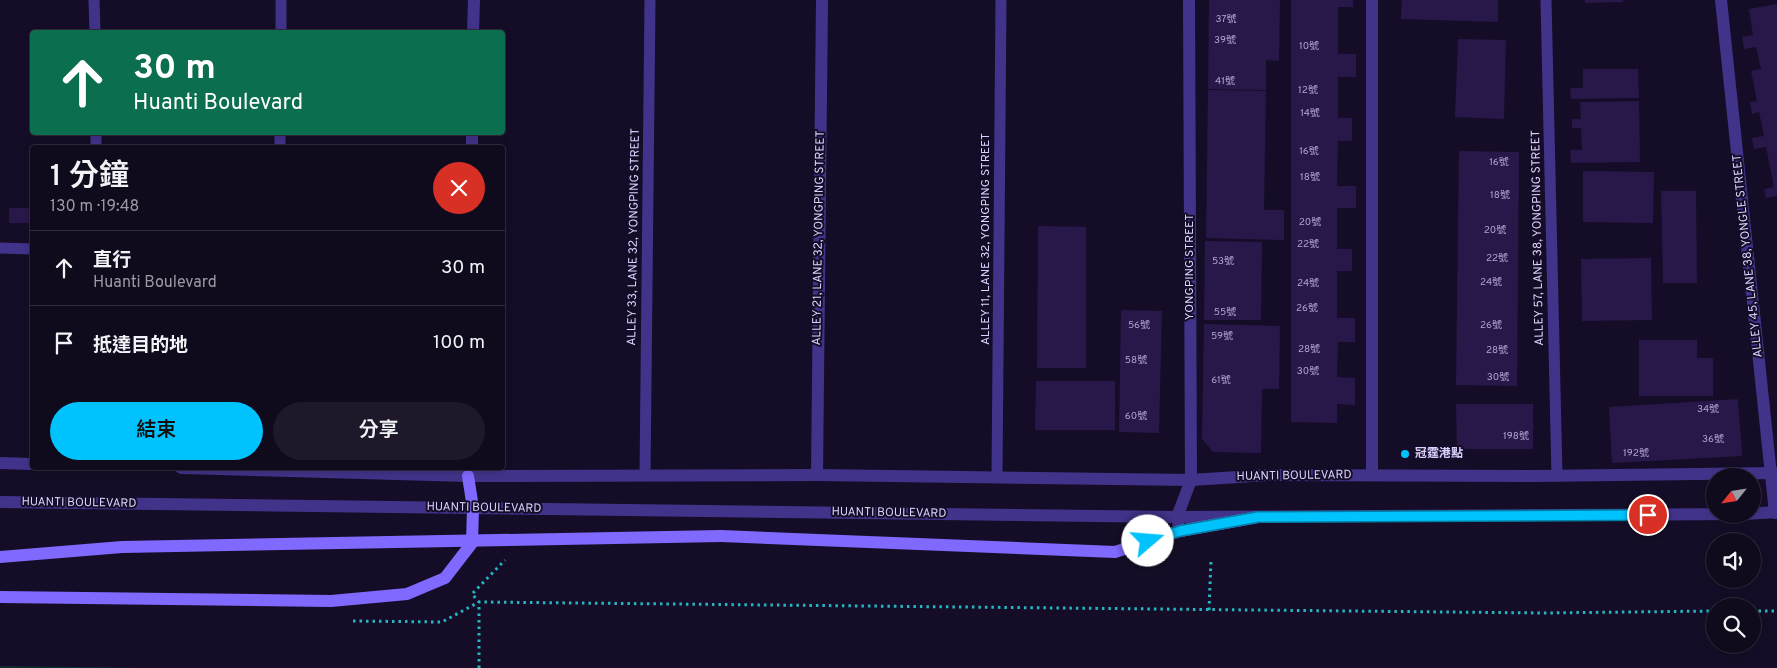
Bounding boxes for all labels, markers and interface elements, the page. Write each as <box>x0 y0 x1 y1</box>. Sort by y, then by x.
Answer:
house number: 37號 <box>1215 13 1237 26</box>
house number: 39號 <box>1214 34 1236 47</box>
house number: 10號 <box>1299 40 1319 53</box>
text: 30 m <box>133 47 216 91</box>
icon: ahead <box>50 50 115 115</box>
house number: 41號 <box>1215 75 1235 88</box>
house number: 12號 <box>1298 84 1318 97</box>
text: Huanti Boulevard <box>133 90 303 117</box>
house number: 14號 <box>1300 107 1320 120</box>
street label: ALLEY 33, LANE 32, YONGPING STREET <box>624 128 644 346</box>
street label: ALLEY 21, LANE 32, YONGPING STREET <box>809 130 829 346</box>
street label: ALLEY 57, LANE 38, YONGPING STREET <box>1528 130 1548 346</box>
street label: ALLEY 11, LANE 32, YONGPING STREET <box>978 133 994 345</box>
house number: 16號 <box>1299 145 1319 158</box>
street label: ALLEY 45, LANE 38, YONGLE STREET <box>1729 154 1767 358</box>
house number: 16號 <box>1489 156 1509 169</box>
text: 1 分鐘 <box>50 159 129 196</box>
button: close <box>433 162 485 214</box>
house number: 18號 <box>1300 171 1320 184</box>
house number: 18號 <box>1490 189 1510 202</box>
text: 130 m · 19:48 <box>50 197 139 217</box>
street label: YONGPING STREET <box>1182 214 1198 320</box>
house number: 20號 <box>1299 216 1321 229</box>
house number: 20號 <box>1484 224 1506 237</box>
house number: 22號 <box>1297 238 1319 251</box>
text: 直行 <box>93 249 131 273</box>
house number: 22號 <box>1486 252 1508 265</box>
icon: ahead <box>50 254 78 282</box>
house number: 53號 <box>1212 255 1234 268</box>
text: 30 m <box>441 256 485 280</box>
text: Huanti Boulevard <box>93 273 217 293</box>
house number: 24號 <box>1480 276 1502 289</box>
house number: 24號 <box>1297 277 1319 290</box>
house number: 26號 <box>1296 302 1318 315</box>
house number: 55號 <box>1214 306 1236 319</box>
house number: 56號 <box>1128 319 1150 332</box>
house number: 26號 <box>1480 319 1502 332</box>
icon: arrive <box>50 329 78 357</box>
house number: 59號 <box>1211 330 1233 343</box>
text: 100 m <box>433 331 485 355</box>
text: 抵達目的地 <box>93 334 188 358</box>
house number: 28號 <box>1298 343 1320 356</box>
house number: 28號 <box>1486 344 1508 357</box>
house number: 58號 <box>1125 354 1147 367</box>
house number: 30號 <box>1297 365 1319 378</box>
house number: 30號 <box>1487 371 1509 384</box>
house number: 61號 <box>1211 374 1231 387</box>
button: 結束 <box>50 402 263 460</box>
button: 分享 <box>273 402 485 460</box>
house number: 34號 <box>1697 403 1719 416</box>
house number: 60號 <box>1125 410 1147 423</box>
house number: 198號 <box>1503 430 1529 443</box>
house number: 36號 <box>1702 433 1724 446</box>
place label: 冠霆港點 <box>1415 446 1463 462</box>
house number: 192號 <box>1623 447 1649 460</box>
marker: 冠霆港點 <box>1399 448 1411 460</box>
street label: HUANTI BOULEVARD <box>1236 467 1352 485</box>
north arrow <box>1706 468 1761 522</box>
map controls <box>1706 468 1761 653</box>
street label: HUANTI BOULEVARD <box>21 494 137 512</box>
pin <box>1627 494 1669 536</box>
street label: HUANTI BOULEVARD <box>426 499 542 517</box>
icon: arrive <box>1634 501 1662 529</box>
street label: HUANTI BOULEVARD <box>831 504 947 522</box>
position arrow <box>1121 514 1173 566</box>
button: sound <box>1706 533 1761 588</box>
button: search <box>1706 598 1761 653</box>

